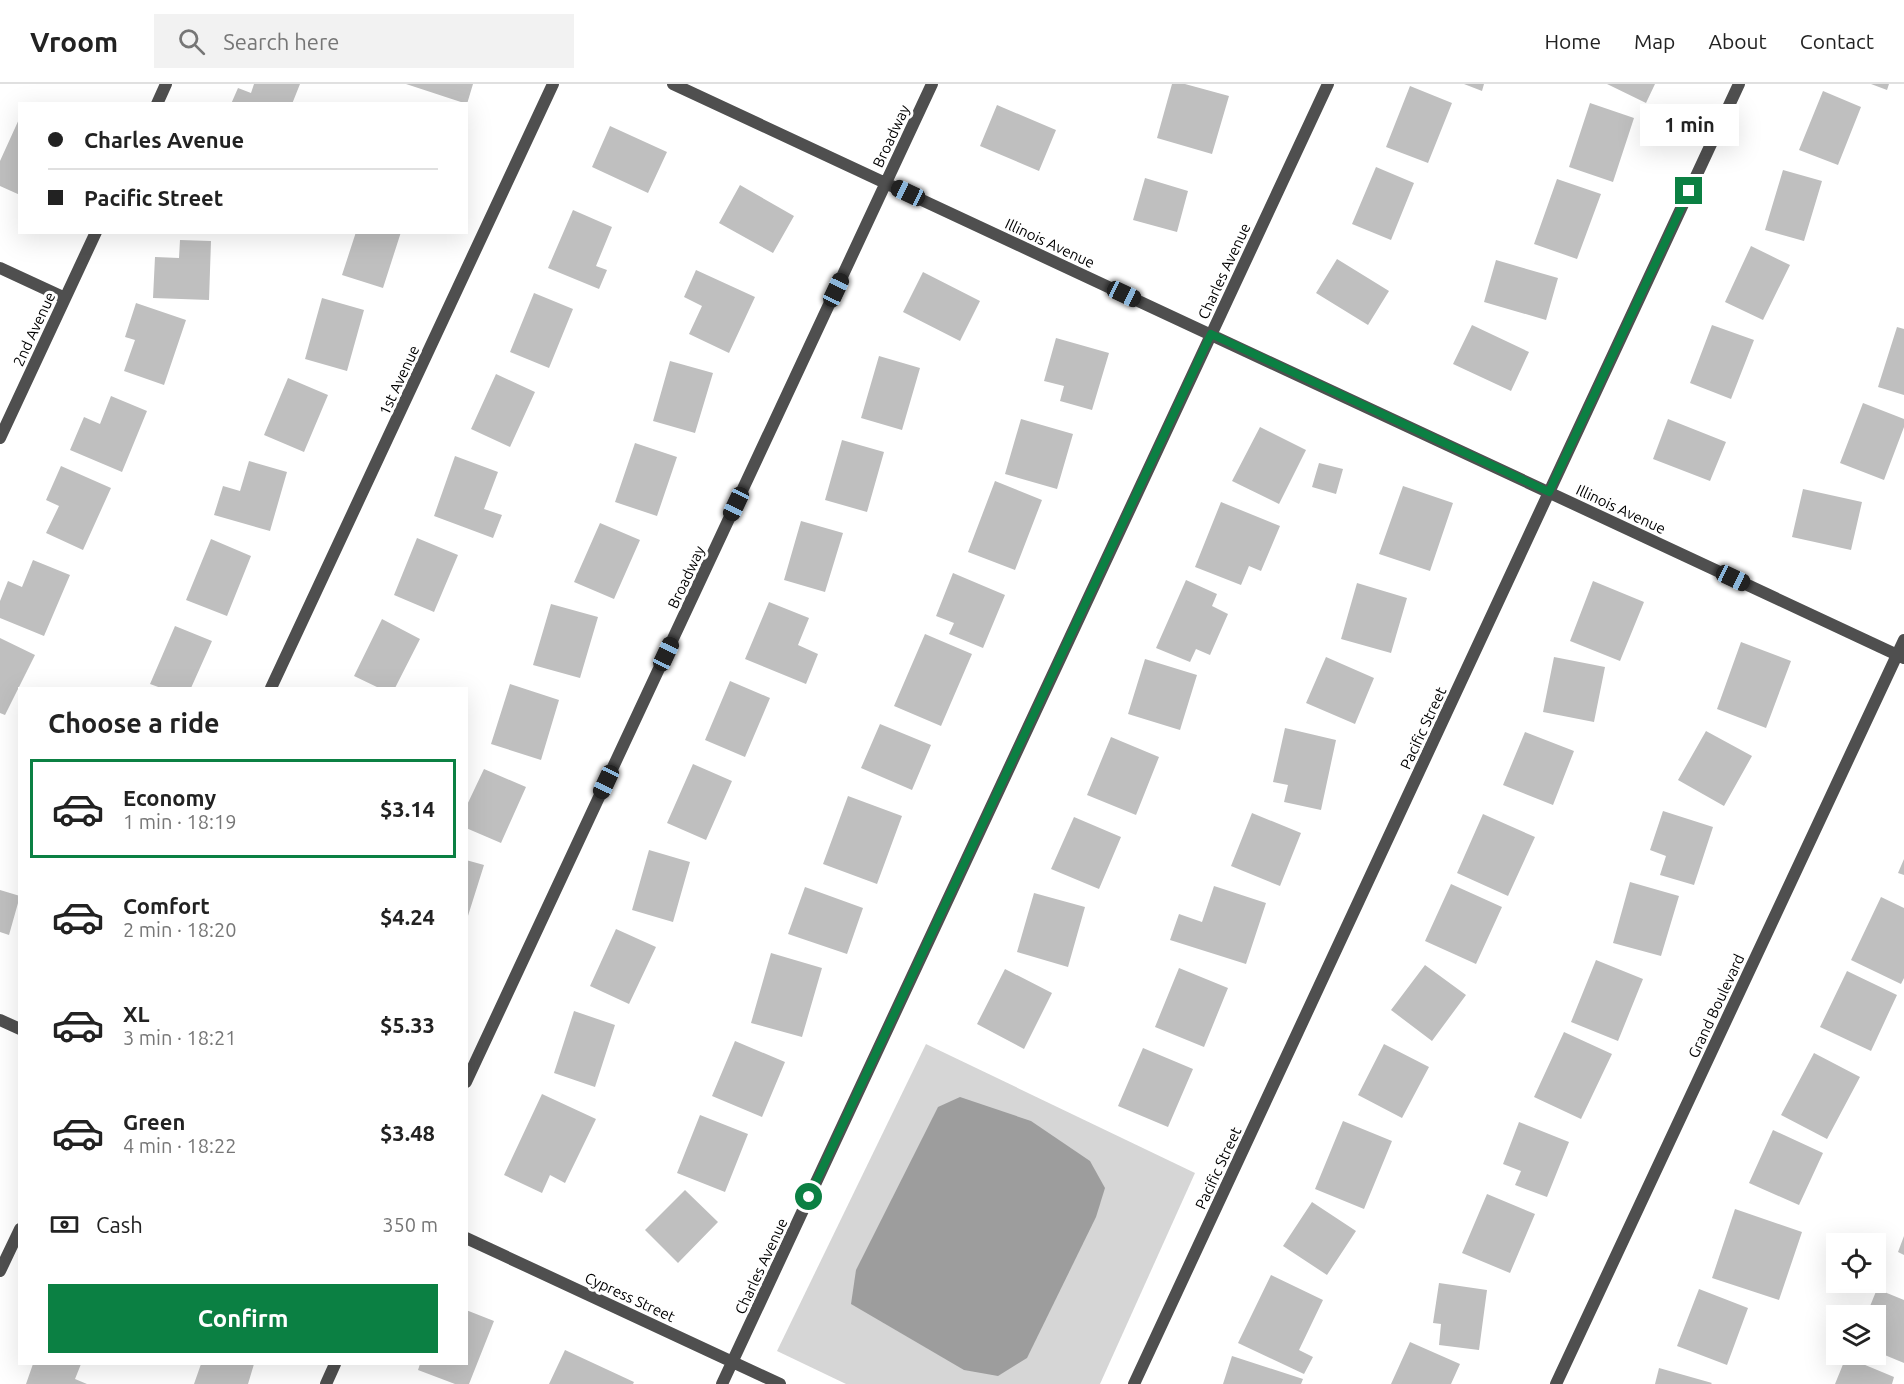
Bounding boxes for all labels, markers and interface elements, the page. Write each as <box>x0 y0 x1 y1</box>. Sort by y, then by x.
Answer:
search box <box>154 14 574 68</box>
icon: search <box>175 25 208 58</box>
text: Vroom <box>30 26 118 57</box>
text: Search here <box>223 29 339 54</box>
text: Home <box>1544 29 1601 53</box>
text: Map <box>1634 29 1675 53</box>
text: About <box>1708 29 1767 53</box>
text: Contact <box>1800 29 1874 53</box>
street label: Broadway <box>869 102 913 170</box>
callout: 1 min <box>1640 104 1738 146</box>
text: 1 min <box>1664 113 1715 136</box>
text: Charles Avenue <box>84 127 244 152</box>
car <box>888 177 928 209</box>
route end <box>1675 177 1702 204</box>
text: Pacific Street <box>84 185 223 210</box>
street label: Illinois Avenue <box>1003 215 1097 271</box>
street label: Charles Avenue <box>1194 220 1254 322</box>
car <box>820 270 852 310</box>
car <box>1104 278 1144 310</box>
street label: 2nd Avenue <box>9 289 59 369</box>
street label: 1st Avenue <box>375 342 423 418</box>
street label: Illinois Avenue <box>1574 481 1668 537</box>
car <box>720 484 752 524</box>
street label: Broadway <box>664 543 708 611</box>
car <box>1713 562 1753 594</box>
car <box>650 634 682 674</box>
street label: Pacific Street <box>1397 684 1450 772</box>
text: Choose a ride <box>48 708 220 738</box>
car <box>590 762 622 802</box>
icon: car <box>51 782 105 836</box>
text: Economy <box>123 785 216 810</box>
text: $3.14 <box>380 796 435 821</box>
text: 1 min · 18:19 <box>123 810 237 833</box>
icon: car <box>51 890 105 944</box>
text: Comfort <box>123 893 210 918</box>
text: $4.24 <box>380 904 435 929</box>
text: 2 min · 18:20 <box>123 918 237 941</box>
street label: Grand Boulevard <box>1684 951 1748 1061</box>
icon: car <box>51 998 105 1052</box>
text: XL <box>123 1001 150 1026</box>
text: $5.33 <box>380 1012 435 1037</box>
text: 3 min · 18:21 <box>123 1026 237 1049</box>
icon: car <box>51 1106 105 1160</box>
text: Green <box>123 1109 185 1134</box>
text: $3.48 <box>380 1120 435 1145</box>
street label: Pacific Street <box>1192 1124 1245 1212</box>
text: 4 min · 18:22 <box>123 1134 237 1157</box>
route start <box>795 1183 822 1210</box>
icon: cash <box>48 1208 81 1241</box>
text: Cash <box>96 1212 143 1237</box>
text: 350 m <box>382 1213 438 1236</box>
street label: Charles Avenue <box>731 1215 791 1317</box>
map controls <box>1826 1233 1886 1365</box>
button: locate <box>1826 1233 1886 1293</box>
street label: Cypress Street <box>582 1269 678 1325</box>
button: Confirm <box>48 1284 438 1353</box>
button: layers <box>1826 1305 1886 1365</box>

